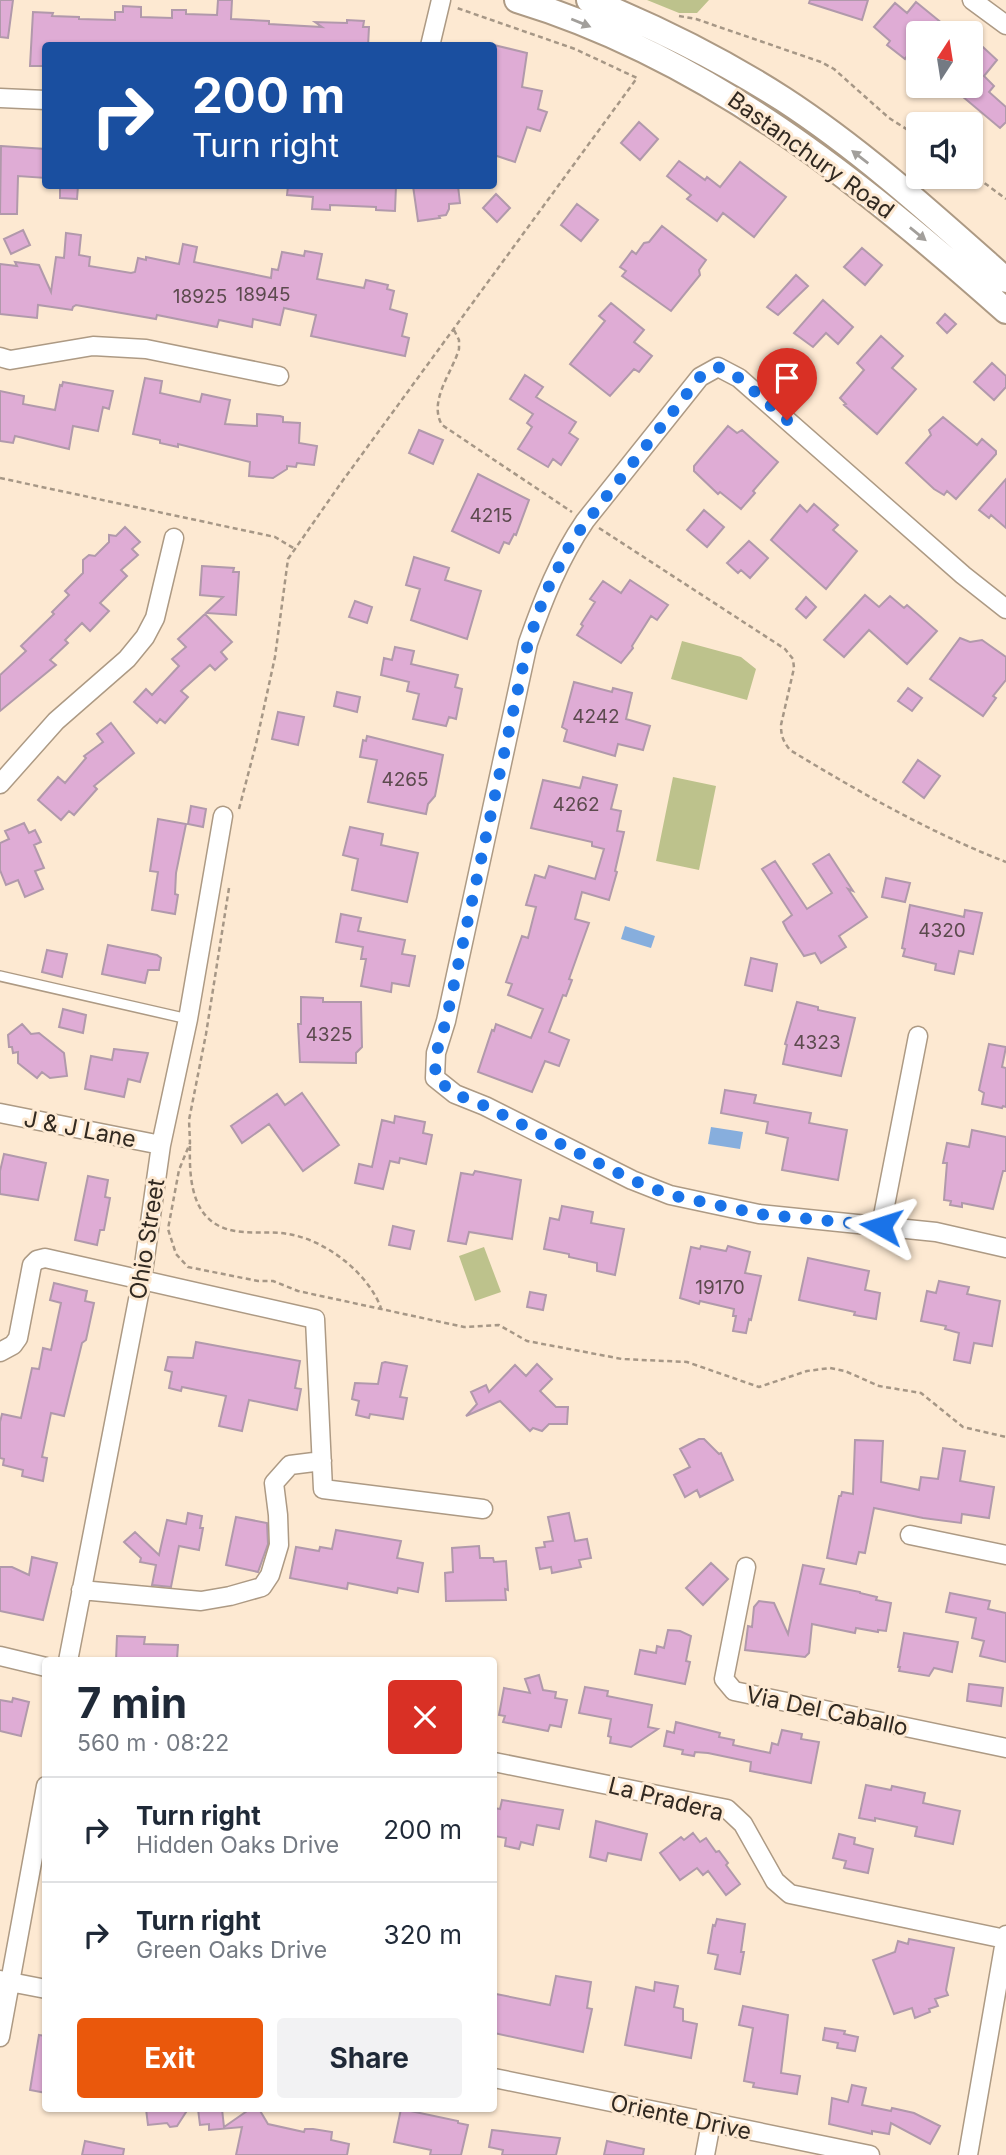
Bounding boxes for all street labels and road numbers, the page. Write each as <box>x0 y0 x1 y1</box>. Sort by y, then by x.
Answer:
street label: Bastanchury Road <box>722 85 900 225</box>
street label: J & J Lane <box>22 1104 138 1154</box>
street label: Ohio Street <box>124 1176 170 1301</box>
street label: Via Del Caballo <box>744 1680 910 1742</box>
street label: La Pradera <box>606 1771 726 1827</box>
street label: Oriente Drive <box>608 2088 754 2146</box>

